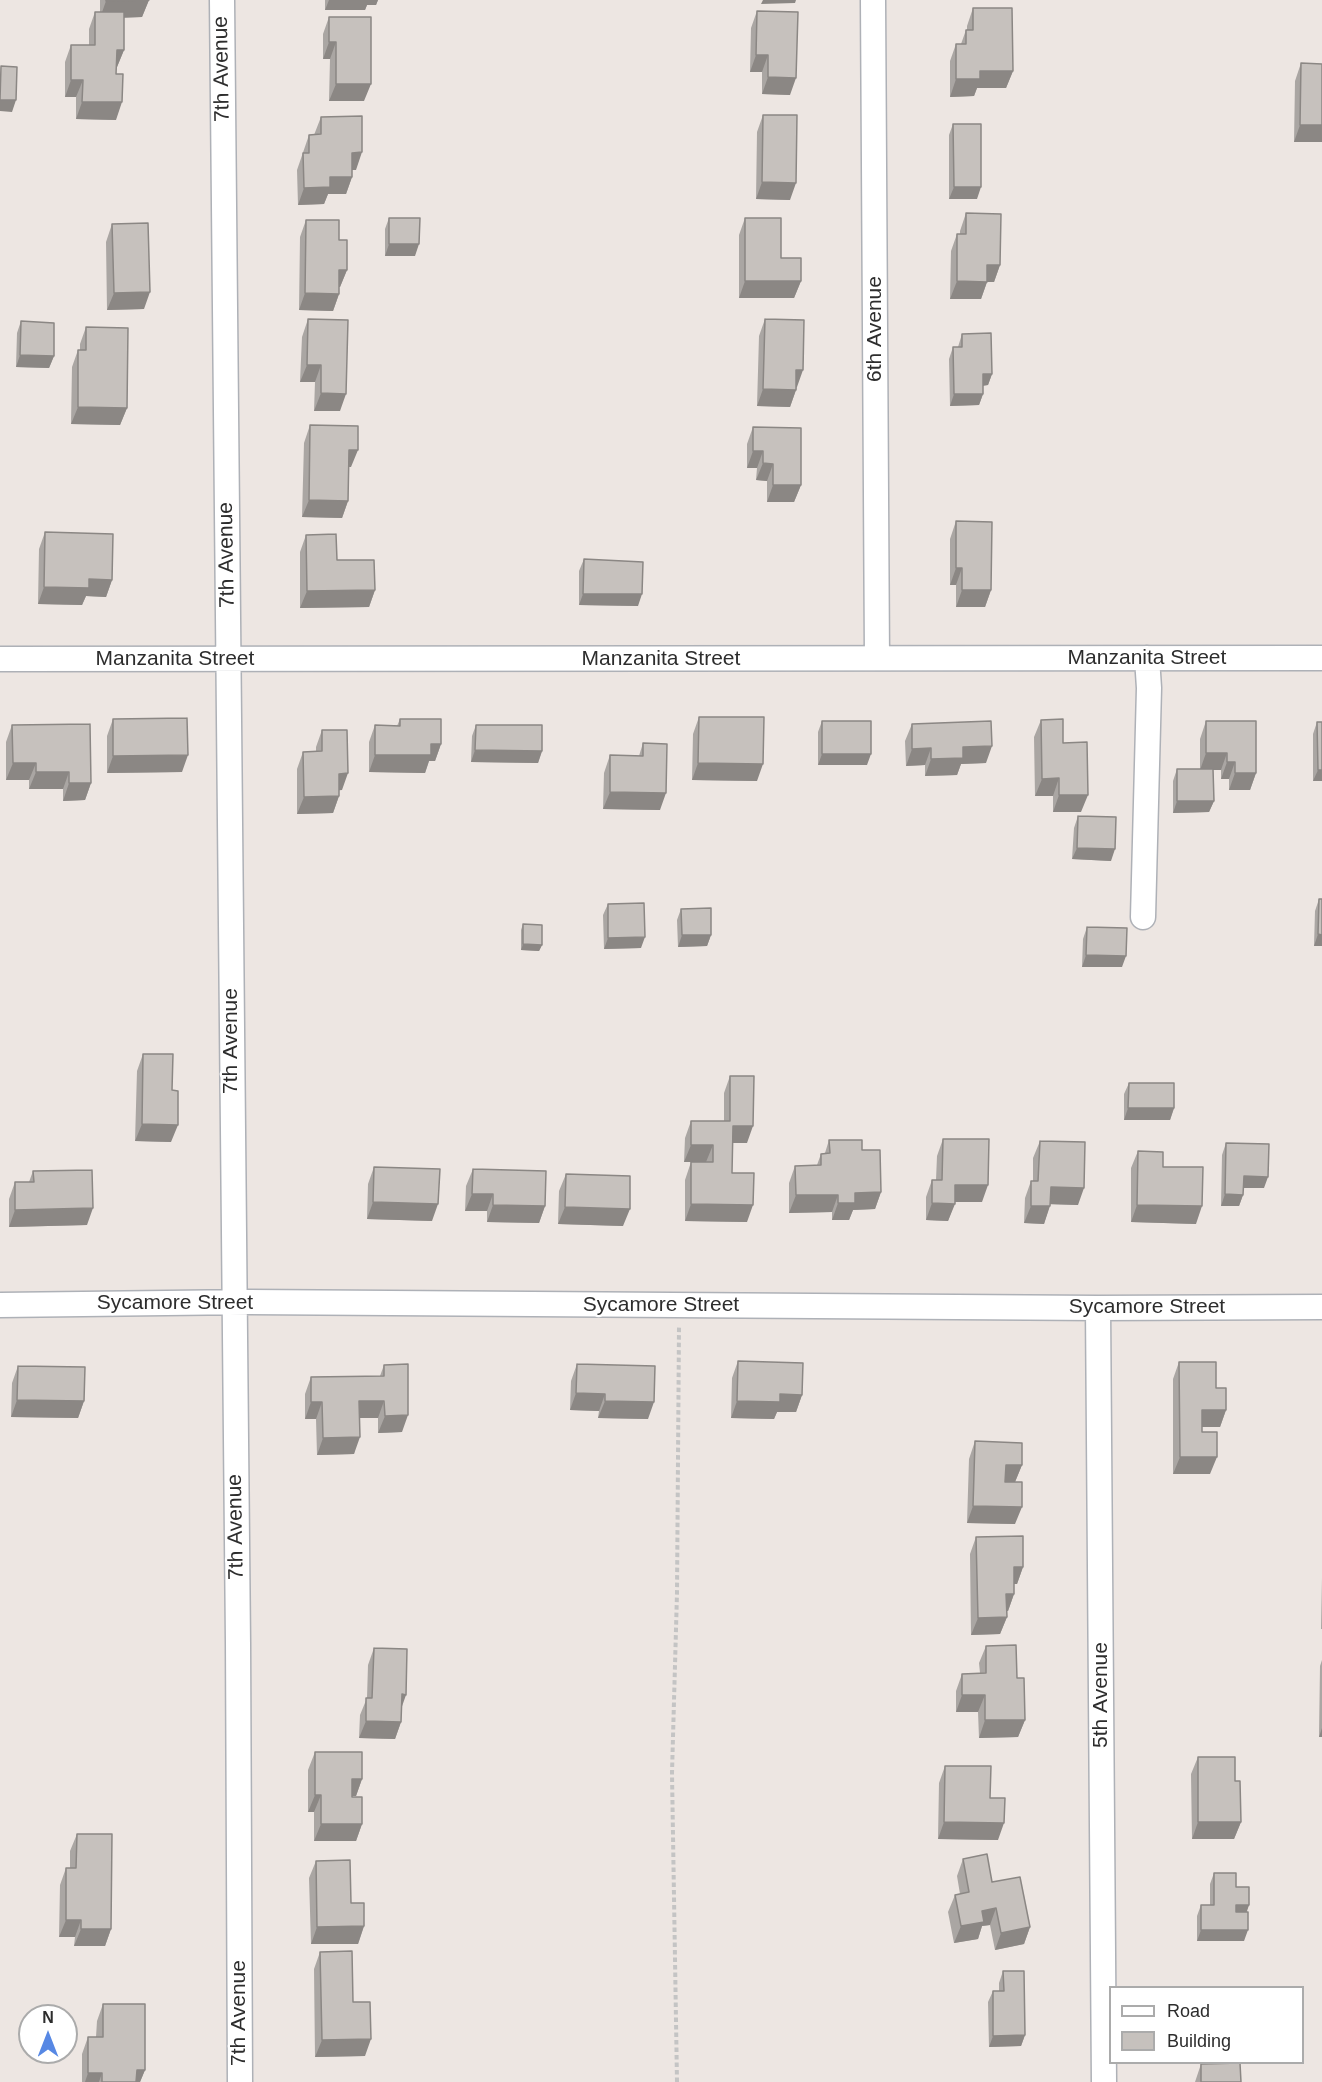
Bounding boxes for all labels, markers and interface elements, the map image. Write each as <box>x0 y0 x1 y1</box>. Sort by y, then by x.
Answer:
street label: 7th Avenue <box>208 16 236 122</box>
street label: 6th Avenue <box>862 276 888 382</box>
street label: 7th Avenue <box>213 502 241 608</box>
street label: Manzanita Street <box>1068 645 1226 671</box>
street label: Manzanita Street <box>96 646 254 672</box>
street label: Manzanita Street <box>582 646 740 672</box>
street label: 7th Avenue <box>218 988 244 1094</box>
street label: Sycamore Street <box>97 1290 253 1316</box>
street label: Sycamore Street <box>583 1292 739 1318</box>
street label: Sycamore Street <box>1069 1294 1225 1320</box>
street label: 7th Avenue <box>222 1474 250 1580</box>
street label: 5th Avenue <box>1088 1642 1114 1748</box>
street label: 7th Avenue <box>226 1960 252 2066</box>
legend <box>1109 1986 1304 2064</box>
text: Road <box>1167 2001 1210 2021</box>
north arrow <box>18 2004 78 2064</box>
text: N <box>42 2009 54 2026</box>
text: Building <box>1167 2031 1231 2051</box>

